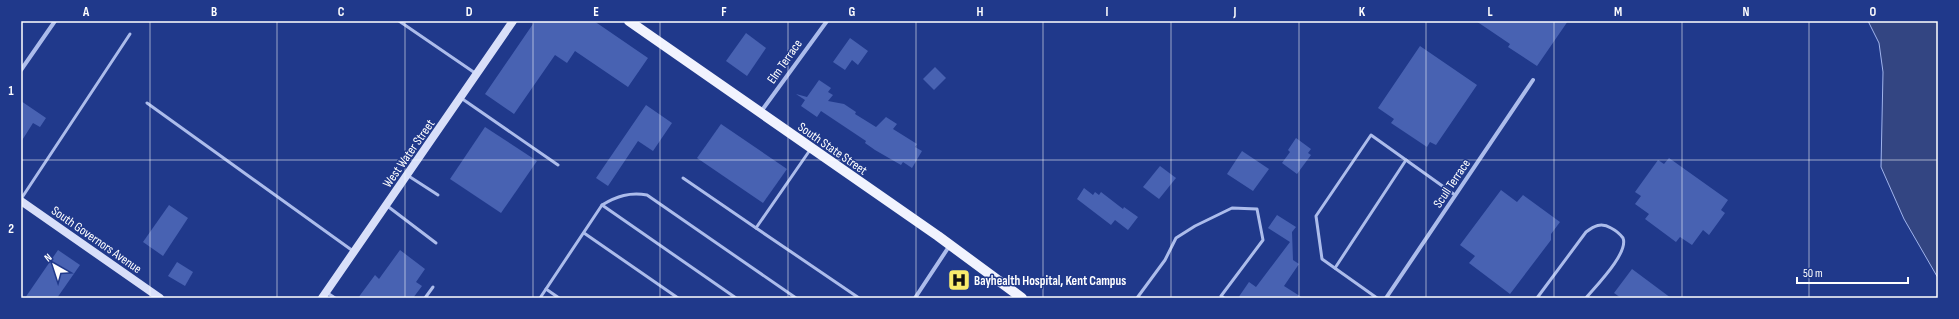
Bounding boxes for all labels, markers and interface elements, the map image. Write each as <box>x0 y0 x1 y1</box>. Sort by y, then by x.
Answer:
text: A <box>82 4 90 20</box>
text: B <box>211 4 217 20</box>
text: C <box>338 4 345 20</box>
text: D <box>466 4 473 20</box>
text: E <box>593 4 599 20</box>
text: F <box>721 4 727 20</box>
text: G <box>849 4 856 20</box>
text: H <box>977 4 984 20</box>
text: I <box>1106 4 1109 20</box>
text: J <box>1233 4 1237 20</box>
text: K <box>1359 4 1366 20</box>
text: L <box>1487 4 1493 20</box>
text: M <box>1614 4 1622 20</box>
text: N <box>1743 4 1750 20</box>
text: O <box>1870 4 1877 20</box>
street label: Elm Terrace <box>764 36 806 87</box>
text: 1 <box>8 83 14 99</box>
street label: West Water Street <box>379 116 438 191</box>
street label: South State Street <box>795 119 870 179</box>
street label: Scull Terrace <box>1430 156 1474 211</box>
street label: South Governors Avenue <box>48 203 145 277</box>
text: 2 <box>8 221 14 237</box>
north arrow <box>34 245 74 285</box>
text: N <box>42 251 54 265</box>
scale bar <box>1797 259 1908 285</box>
text: 50 m <box>1803 266 1823 281</box>
hospital icon: Bayhealth Hospital, Kent Campus <box>946 267 972 293</box>
place label: Bayhealth Hospital, Kent Campus <box>974 273 1126 289</box>

